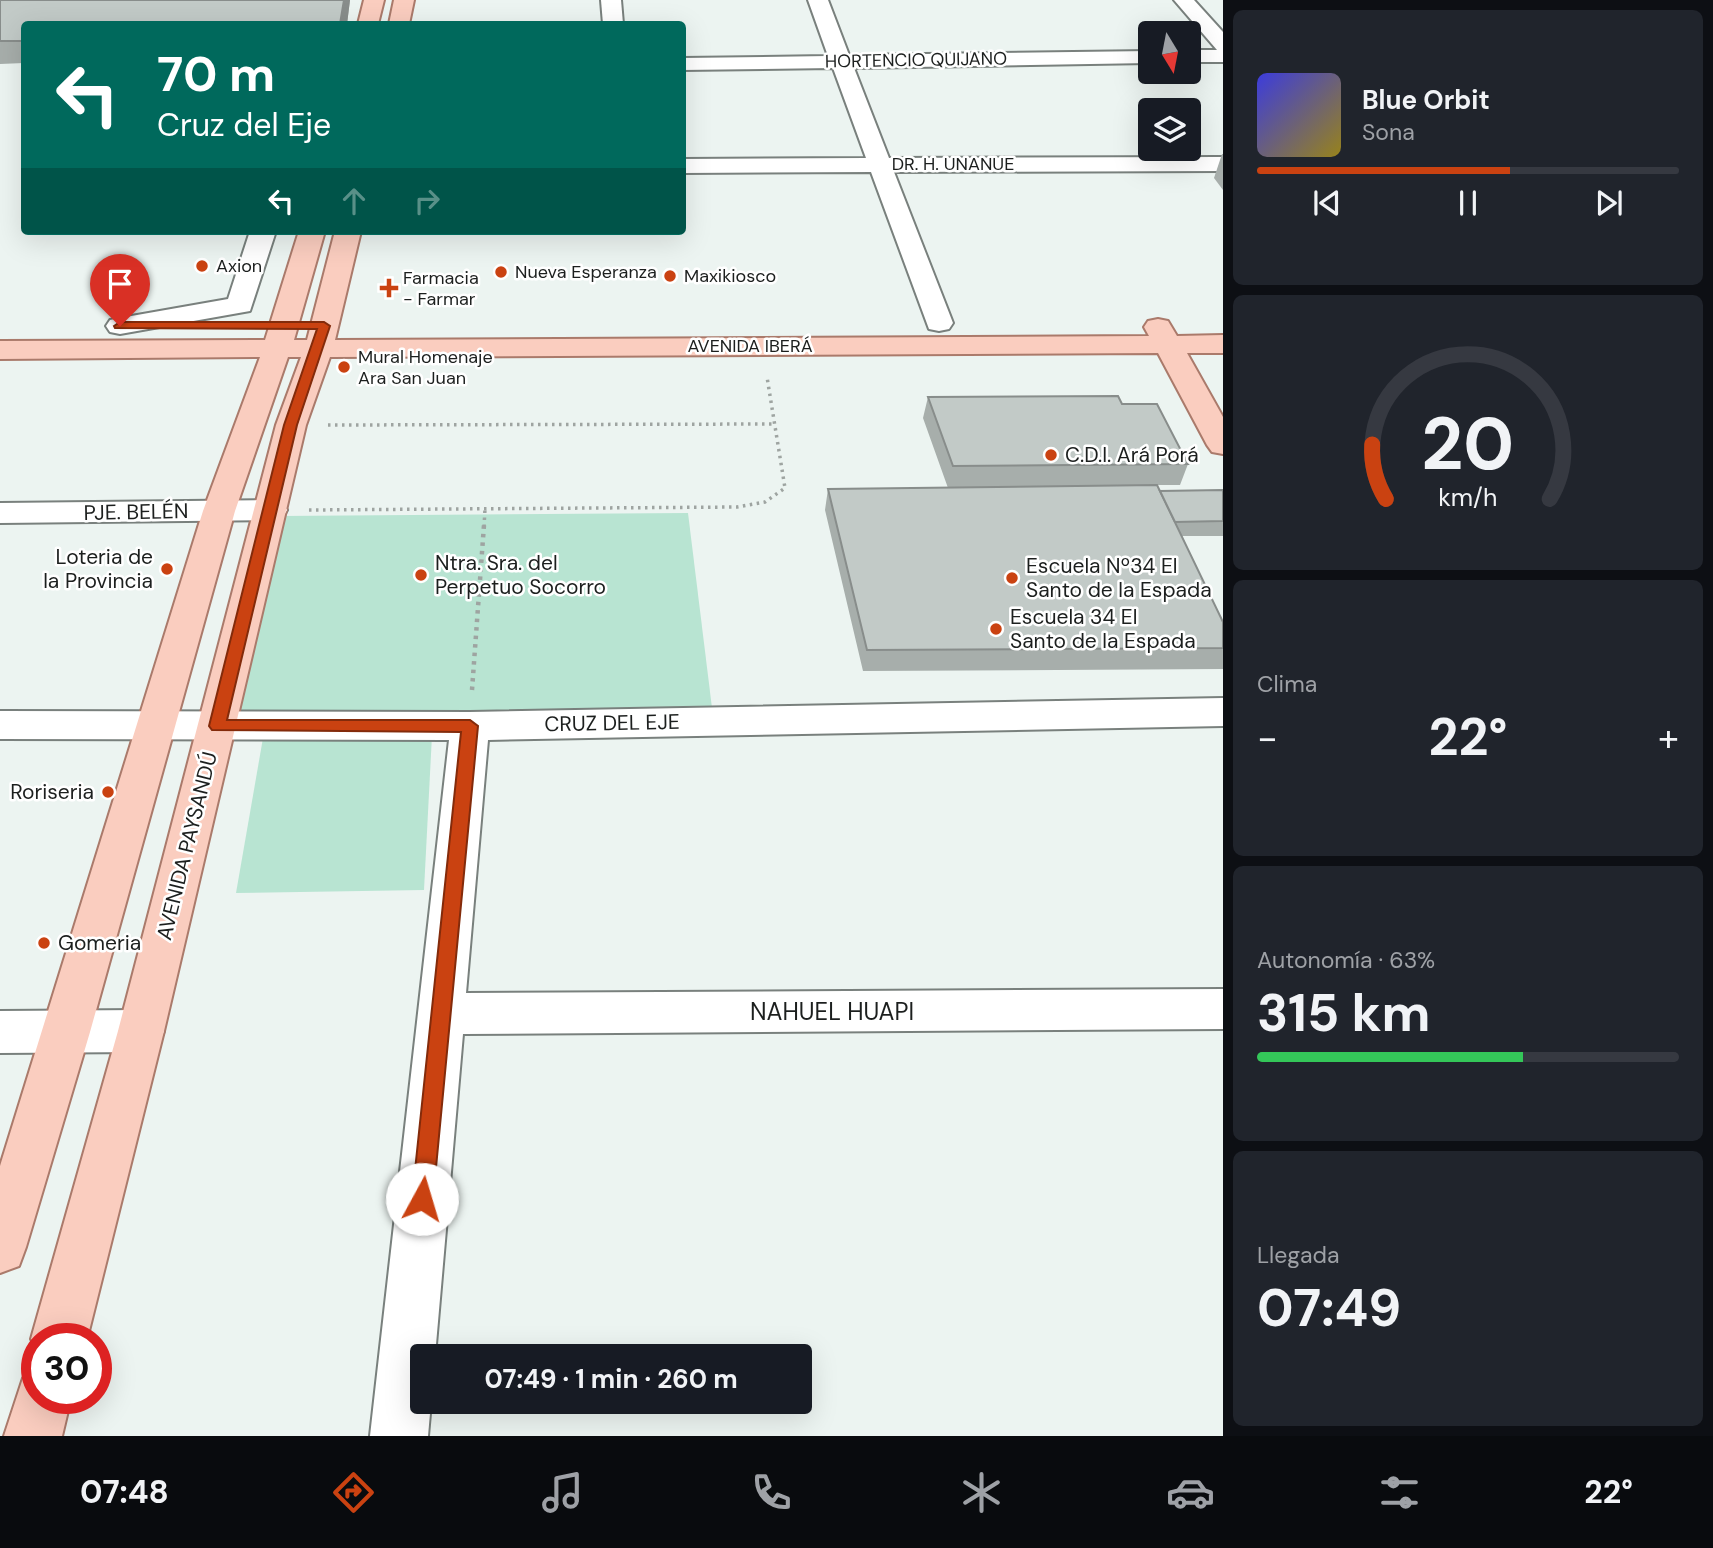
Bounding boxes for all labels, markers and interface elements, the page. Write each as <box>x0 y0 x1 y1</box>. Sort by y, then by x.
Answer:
north arrow <box>1138 21 1200 84</box>
map controls <box>1138 21 1201 161</box>
text: 70 m <box>157 42 275 106</box>
street label: HORTENCIO QUIJANO <box>825 46 1007 74</box>
icon: left <box>42 49 133 140</box>
text: Blue Orbit <box>1362 83 1490 117</box>
button: layers <box>1138 98 1201 161</box>
text: Cruz del Eje <box>157 104 331 146</box>
text: Sona <box>1362 117 1415 147</box>
street label: DR. H. UNANUE <box>892 152 1014 176</box>
icon: left <box>262 182 300 220</box>
icon: ahead <box>335 182 373 220</box>
icon: right <box>408 182 446 220</box>
icon: previous <box>1308 184 1346 222</box>
icon: pause <box>1449 184 1487 222</box>
icon: next <box>1590 184 1628 222</box>
pin <box>90 254 150 326</box>
place label: Axion <box>216 254 262 278</box>
marker: Axion <box>194 258 210 274</box>
place label: Nueva Esperanza <box>515 260 657 284</box>
marker: Nueva Esperanza <box>493 264 509 280</box>
place label: Maxikiosco <box>684 264 776 288</box>
icon: arrive <box>101 265 139 303</box>
place label: Farmacia - Farmar <box>403 266 479 311</box>
marker: Maxikiosco <box>662 268 678 284</box>
marker: Farmacia - Farmar <box>381 280 397 296</box>
street label: AVENIDA IBERÁ <box>687 334 813 358</box>
place label: Mural Homenaje Ara San Juan <box>358 345 493 390</box>
marker: Mural Homenaje Ara San Juan <box>336 359 352 375</box>
text: 20 <box>1422 397 1514 492</box>
place label: C.D.I. Ará Porá <box>1065 441 1199 469</box>
marker: C.D.I. Ará Porá <box>1043 447 1059 463</box>
text: km/h <box>1438 481 1498 514</box>
street label: PJE. BELÉN <box>83 497 189 527</box>
place label: Loteria de la Provincia <box>43 543 153 595</box>
place label: Ntra. Sra. del Perpetuo Socorro <box>435 549 606 601</box>
place label: Escuela Nº34 El Santo de la Espada <box>1026 552 1212 604</box>
marker: Loteria de la Provincia <box>159 561 175 577</box>
marker: Ntra. Sra. del Perpetuo Socorro <box>413 567 429 583</box>
marker: Escuela Nº34 El Santo de la Espada <box>1004 570 1020 586</box>
place label: Escuela 34 El Santo de la Espada <box>1010 603 1196 655</box>
marker: Escuela 34 El Santo de la Espada <box>988 621 1004 637</box>
text: Clima <box>1257 669 1317 699</box>
text: 22° <box>1429 703 1507 771</box>
street label: CRUZ DEL EJE <box>544 708 680 738</box>
text: − <box>1257 713 1278 763</box>
text: + <box>1658 713 1679 763</box>
street label: AVENIDA PAYSANDÚ <box>150 749 224 943</box>
place label: Roriseria <box>10 778 94 806</box>
marker: Roriseria <box>100 784 116 800</box>
place label: Gomeria <box>58 929 141 957</box>
marker: Gomeria <box>36 935 52 951</box>
text: Autonomía · 63% <box>1257 945 1435 975</box>
text: 315 km <box>1257 979 1430 1047</box>
street label: NAHUEL HUAPI <box>750 996 914 1027</box>
position arrow <box>385 1162 459 1236</box>
text: Llegada <box>1257 1240 1340 1270</box>
text: 07:49 <box>1257 1274 1401 1342</box>
speed limit sign: 30 <box>21 1323 112 1414</box>
text: 07:49 · 1 min · 260 m <box>484 1362 738 1396</box>
icon: directions <box>329 1468 378 1517</box>
icon: music <box>538 1468 587 1517</box>
icon: phone <box>747 1468 796 1517</box>
icon: climate <box>957 1468 1006 1517</box>
icon: car <box>1166 1468 1215 1517</box>
icon: filters <box>1375 1468 1424 1517</box>
text: 07:48 <box>80 1471 169 1513</box>
text: 22° <box>1584 1471 1633 1513</box>

